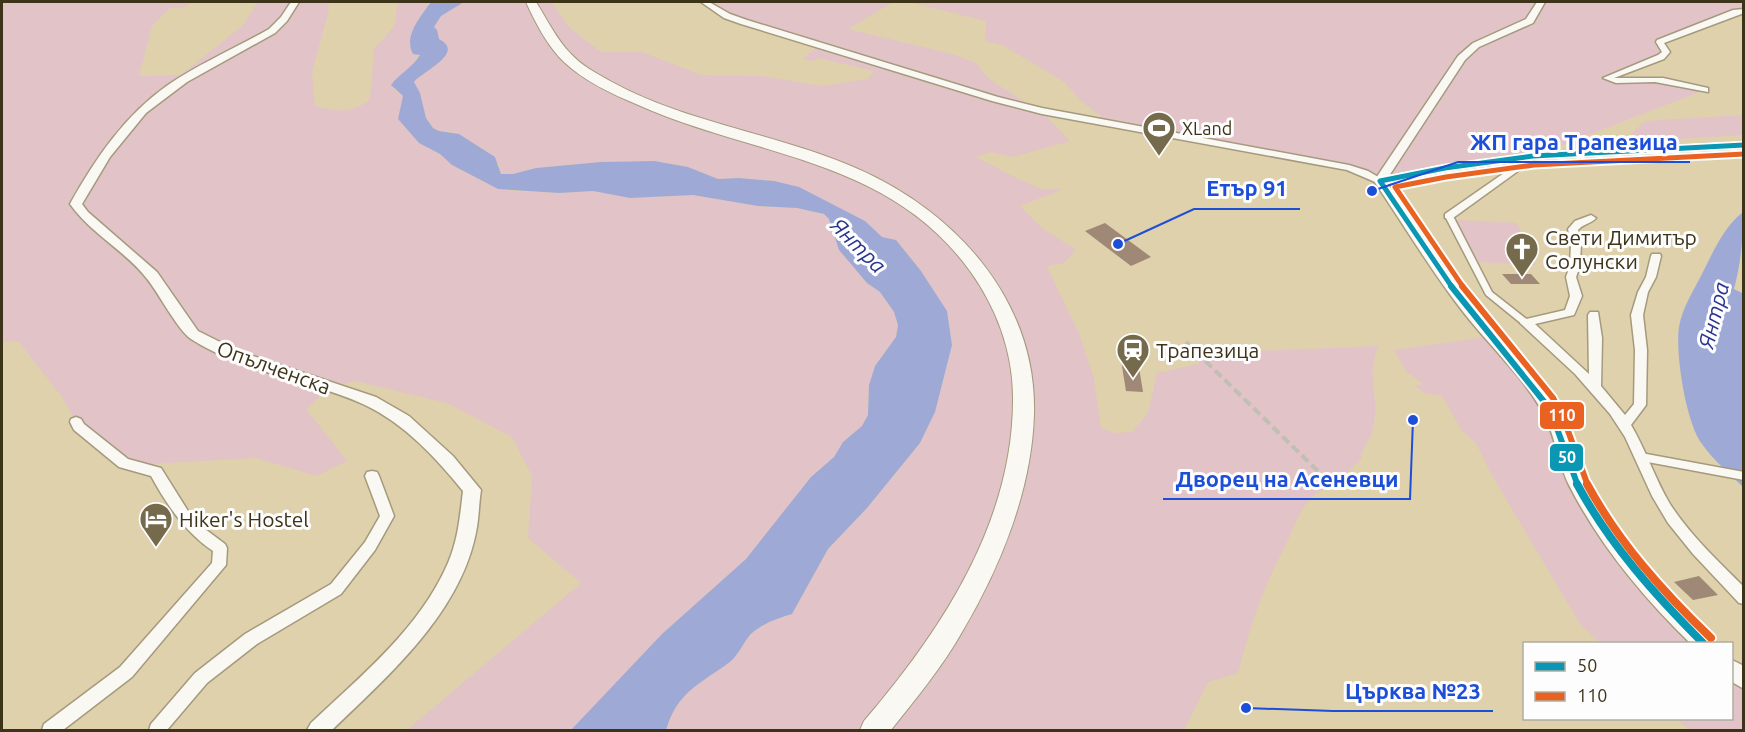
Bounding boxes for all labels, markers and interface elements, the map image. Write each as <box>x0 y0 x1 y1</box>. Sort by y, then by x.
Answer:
sports icon: XLand <box>1141 110 1177 157</box>
place label: XLand <box>1182 118 1232 138</box>
callout: ЖП гара Трапезица <box>1458 122 1690 162</box>
text: ЖП гара Трапезица <box>1470 129 1678 154</box>
callout: Етър 91 <box>1194 169 1300 209</box>
text: Етър 91 <box>1206 175 1288 200</box>
water label: Янтра <box>826 212 892 278</box>
place label: Свети Димитър Солунски <box>1545 225 1697 273</box>
church icon: Свети Димитър Солунски <box>1504 231 1540 278</box>
water label: Янтра <box>1692 279 1733 352</box>
station icon: Трапезица <box>1115 332 1151 379</box>
street label: Опълченска <box>214 335 334 399</box>
place label: Трапезица <box>1156 338 1259 362</box>
line badge: 110 <box>1539 401 1585 430</box>
text: 110 <box>1548 406 1576 424</box>
line badge: 50 <box>1549 443 1584 472</box>
text: 50 <box>1558 448 1576 466</box>
callout: Дворец на Асеневци <box>1163 459 1410 499</box>
text: Дворец на Асеневци <box>1175 466 1399 491</box>
hotel icon: Hiker's Hostel <box>138 501 174 548</box>
place label: Hiker's Hostel <box>179 507 309 531</box>
legend <box>1523 642 1733 720</box>
text: 50 <box>1577 655 1597 675</box>
callout: Църква №23 <box>1333 671 1493 711</box>
text: Църква №23 <box>1345 678 1481 703</box>
text: 110 <box>1577 685 1607 705</box>

